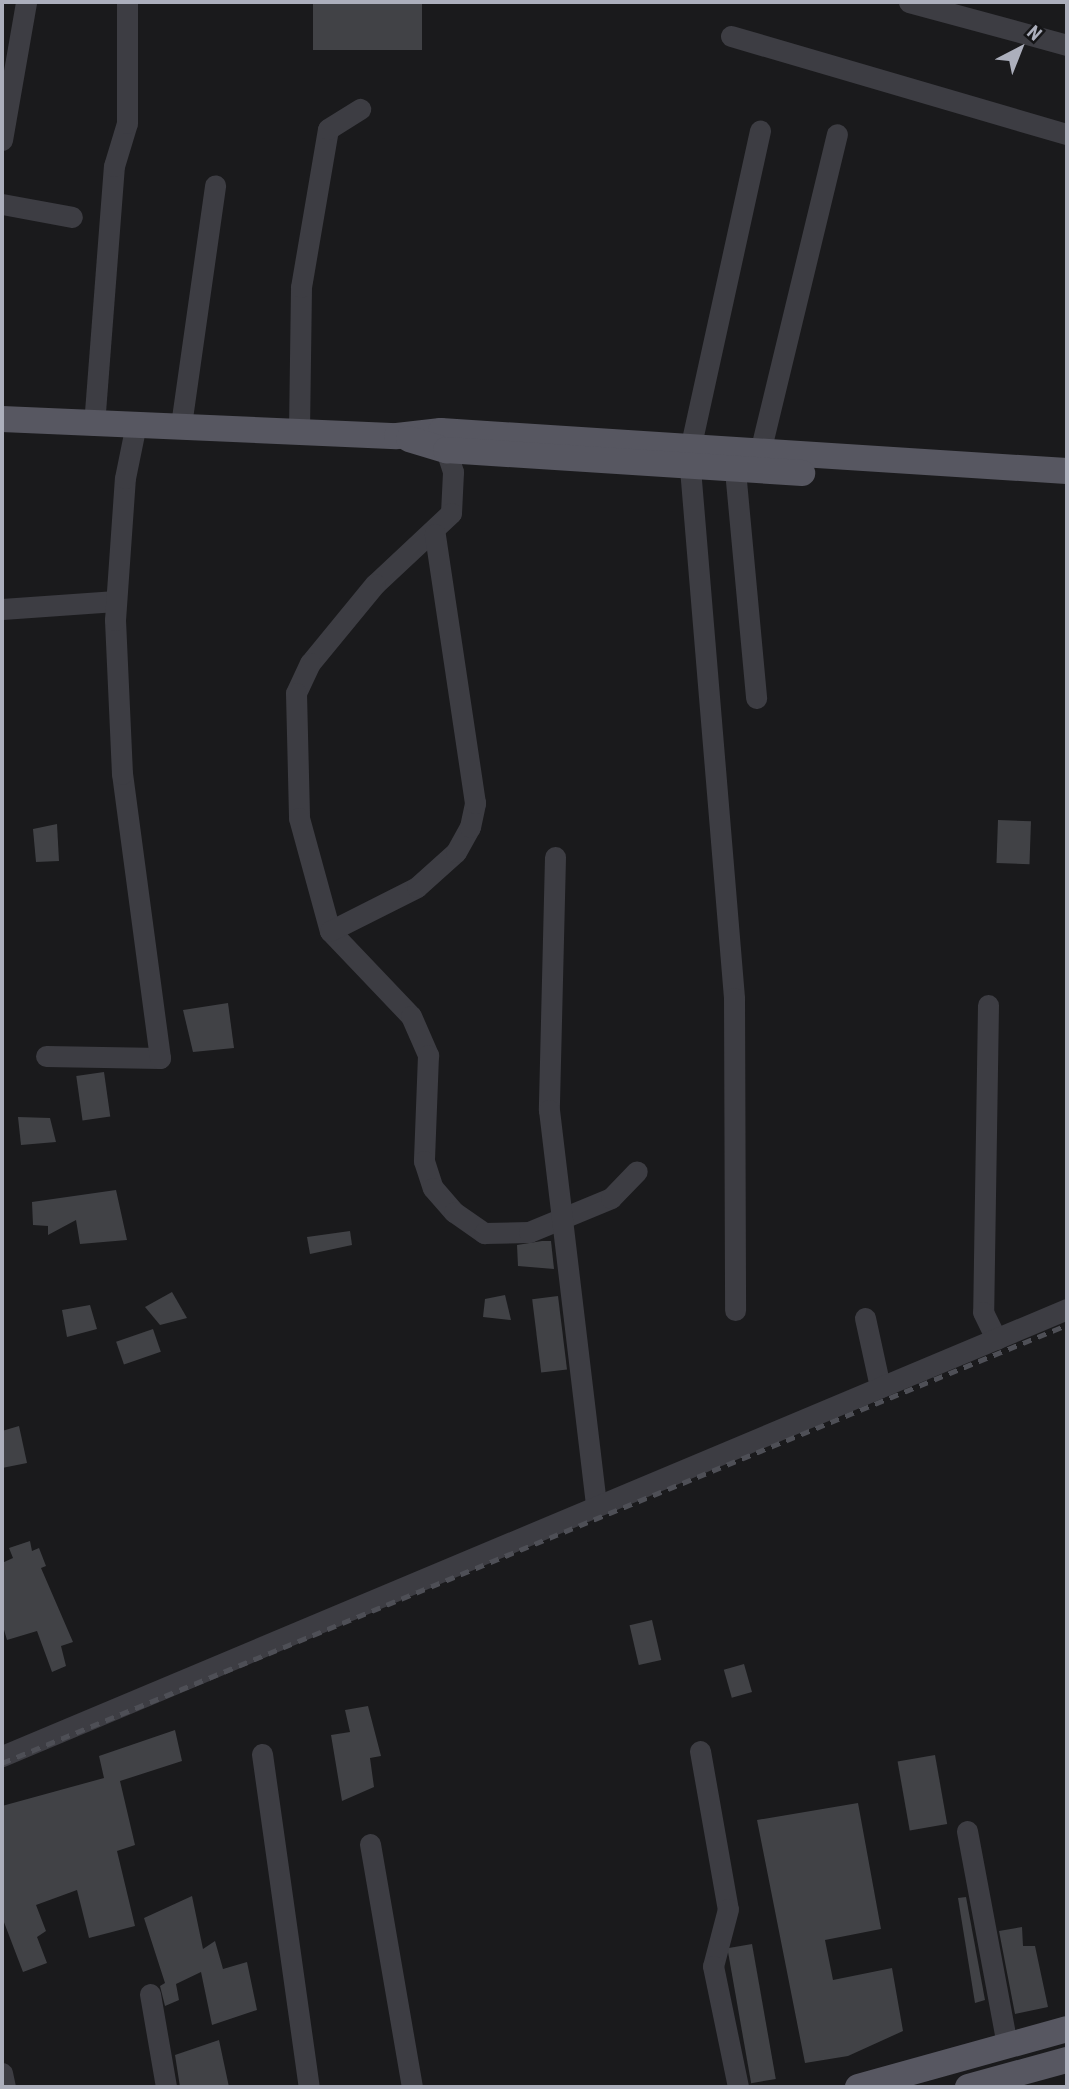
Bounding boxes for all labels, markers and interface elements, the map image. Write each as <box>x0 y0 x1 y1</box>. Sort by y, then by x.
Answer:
north arrow <box>985 14 1055 84</box>
text: N <box>1022 21 1046 45</box>

